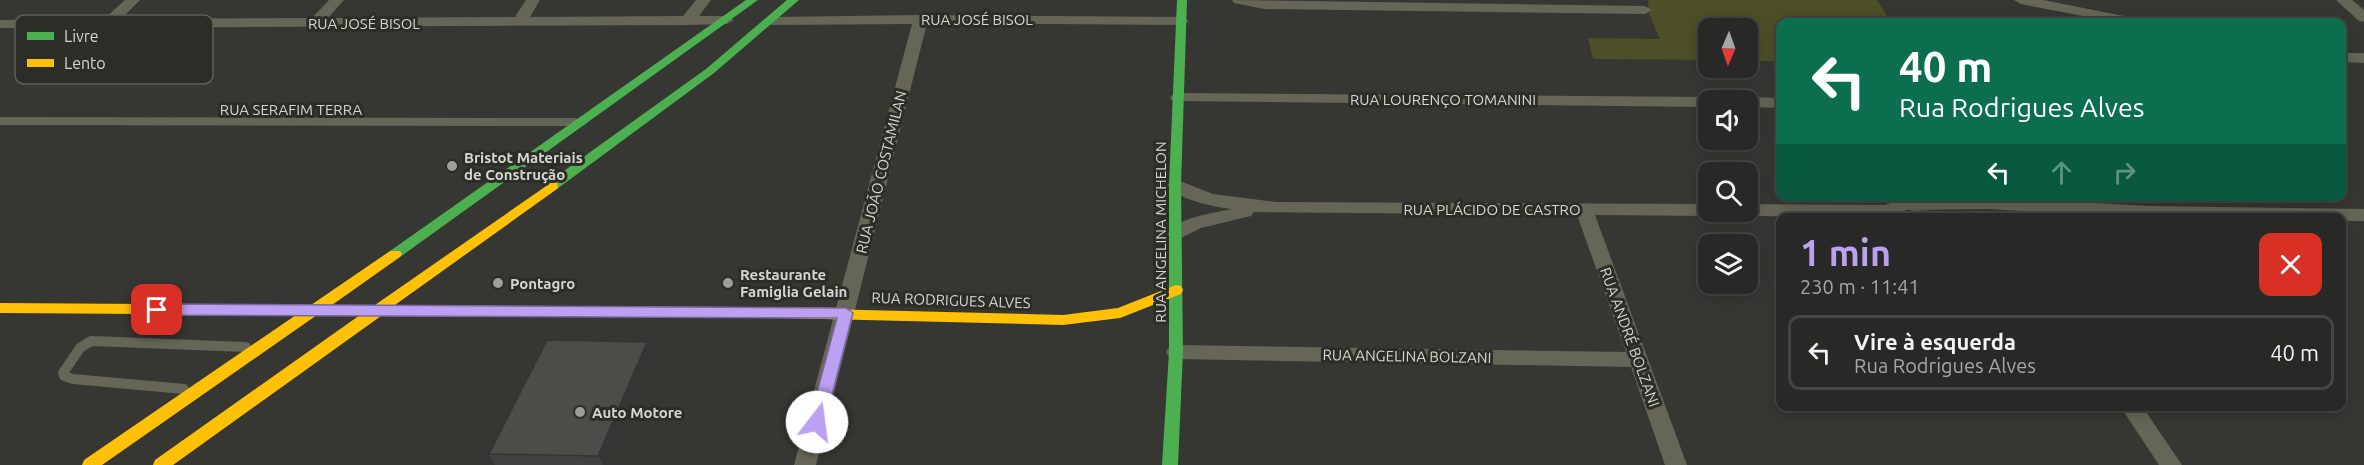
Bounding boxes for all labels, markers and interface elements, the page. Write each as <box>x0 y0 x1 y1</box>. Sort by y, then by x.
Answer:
street label: RUA JOSÉ BISOL <box>921 11 1033 28</box>
legend <box>15 15 213 84</box>
street label: RUA JOSÉ BISOL <box>308 15 420 32</box>
north arrow <box>1698 18 1758 78</box>
map controls <box>1698 18 1758 294</box>
text: Livre <box>64 27 99 45</box>
icon: left <box>1800 42 1878 120</box>
text: 40 m <box>1899 43 1993 90</box>
text: Lento <box>64 54 106 72</box>
street label: RUA JOÃO COSTAMILAN <box>852 89 910 255</box>
button: sound <box>1698 90 1758 150</box>
street label: RUA LOURENÇO TOMANINI <box>1350 91 1536 108</box>
text: Rua Rodrigues Alves <box>1899 92 2145 122</box>
street label: RUA SERAFIM TERRA <box>220 101 362 118</box>
street label: RUA ANGELINA MICHELON <box>1152 141 1169 323</box>
place label: Bristot Materiais de Construção <box>464 149 583 184</box>
icon: left <box>1982 156 2015 189</box>
icon: ahead <box>2045 156 2078 189</box>
icon: right <box>2108 156 2141 189</box>
marker: Bristot Materiais de Construção <box>445 159 459 173</box>
button: search <box>1698 162 1758 222</box>
street label: RUA PLÁCIDO DE CASTRO <box>1403 201 1581 218</box>
text: 1 min <box>1800 232 1891 273</box>
button: close <box>2259 233 2322 296</box>
button: layers <box>1698 234 1758 294</box>
street label: RUA ANDRÉ BOLZANI <box>1597 265 1663 409</box>
place label: Restaurante Famiglia Gelain <box>740 266 847 300</box>
place label: Pontagro <box>510 275 575 292</box>
text: 230 m · 11:41 <box>1800 275 1920 298</box>
marker: Pontagro <box>491 276 505 290</box>
marker: Restaurante Famiglia Gelain <box>721 276 735 290</box>
pin <box>131 284 182 335</box>
street label: RUA RODRIGUES ALVES <box>871 289 1031 311</box>
icon: arrive <box>140 293 173 326</box>
text: Vire à esquerda <box>1854 329 2016 354</box>
icon: left <box>1803 336 1836 369</box>
text: 40 m <box>2270 340 2319 365</box>
street label: RUA ANGELINA BOLZANI <box>1322 346 1492 366</box>
text: Rua Rodrigues Alves <box>1854 354 2036 377</box>
position arrow <box>785 390 849 454</box>
place label: Auto Motore <box>592 404 682 421</box>
marker: Auto Motore <box>573 405 587 419</box>

